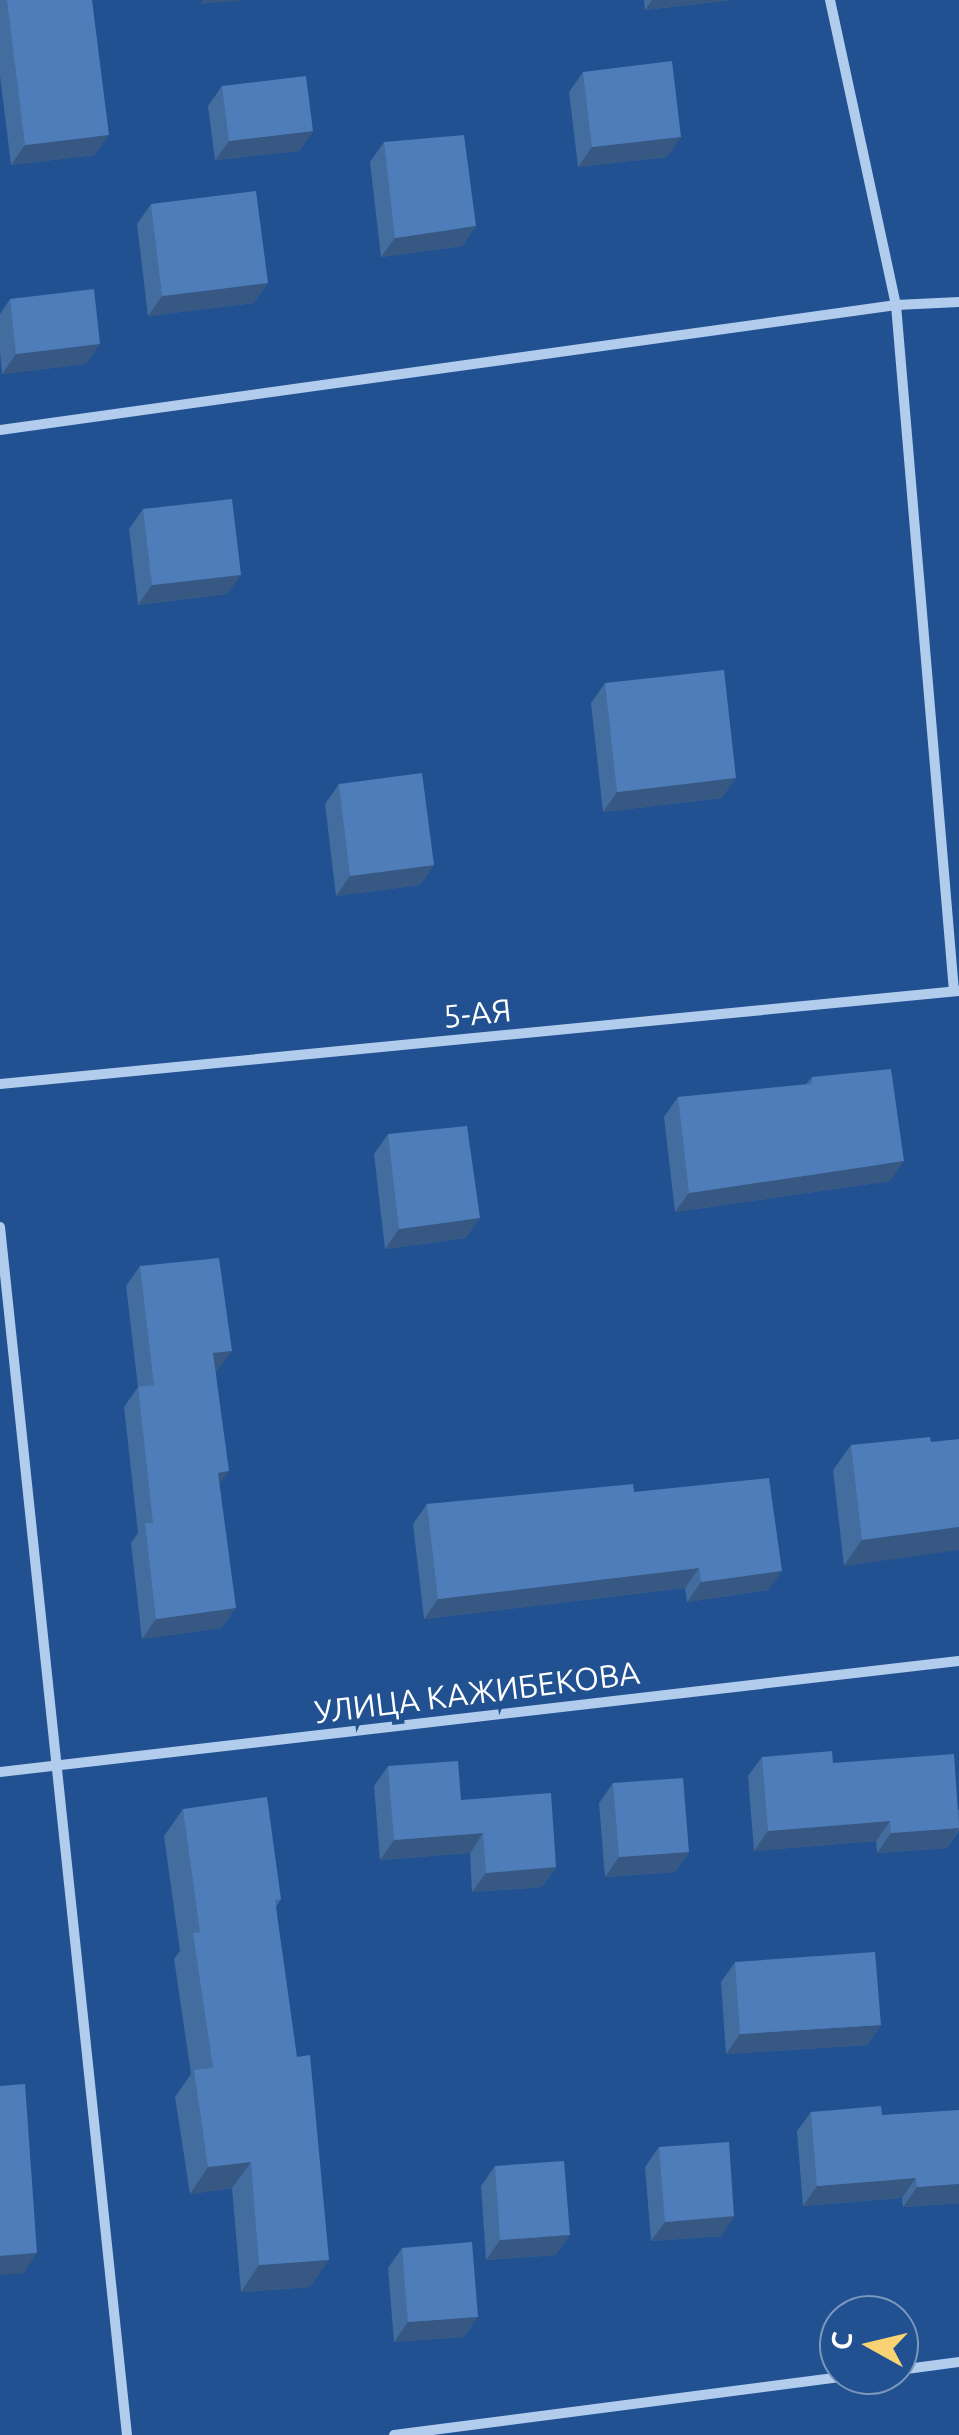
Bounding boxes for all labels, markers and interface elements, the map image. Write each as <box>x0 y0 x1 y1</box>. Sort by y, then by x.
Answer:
street label: 5-АЯ <box>441 990 513 1036</box>
street label: УЛИЦА КАЖИБЕКОВА <box>312 1653 642 1731</box>
north arrow <box>819 2295 919 2395</box>
text: С <box>824 2330 857 2352</box>

